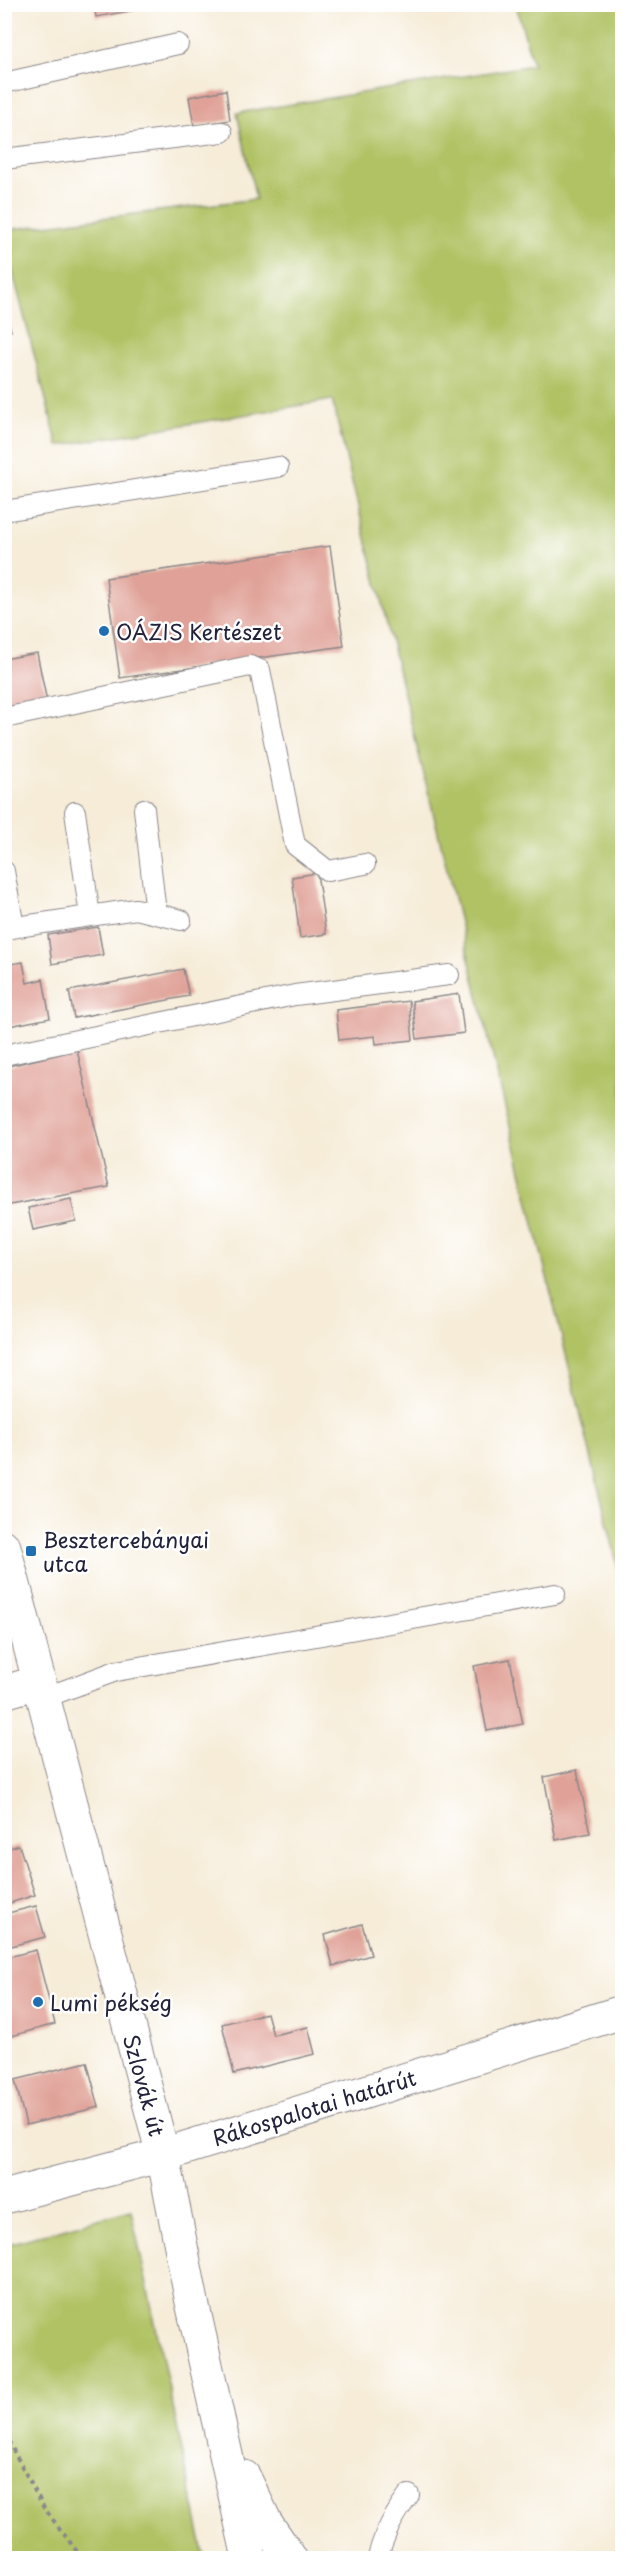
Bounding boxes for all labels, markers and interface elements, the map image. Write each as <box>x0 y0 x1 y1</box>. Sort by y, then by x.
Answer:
place label: OÁZIS Kertészet <box>116 615 282 647</box>
marker: OÁZIS Kertészet <box>97 624 111 638</box>
place label: Besztercebányai utca <box>43 1523 209 1579</box>
marker: Besztercebányai utca <box>24 1544 38 1558</box>
place label: Lumi pékség <box>50 1986 172 2018</box>
marker: Lumi pékség <box>31 1995 45 2009</box>
street label: Szlovák út <box>116 2030 174 2140</box>
street label: Rákospalotai határút <box>208 2061 420 2153</box>

